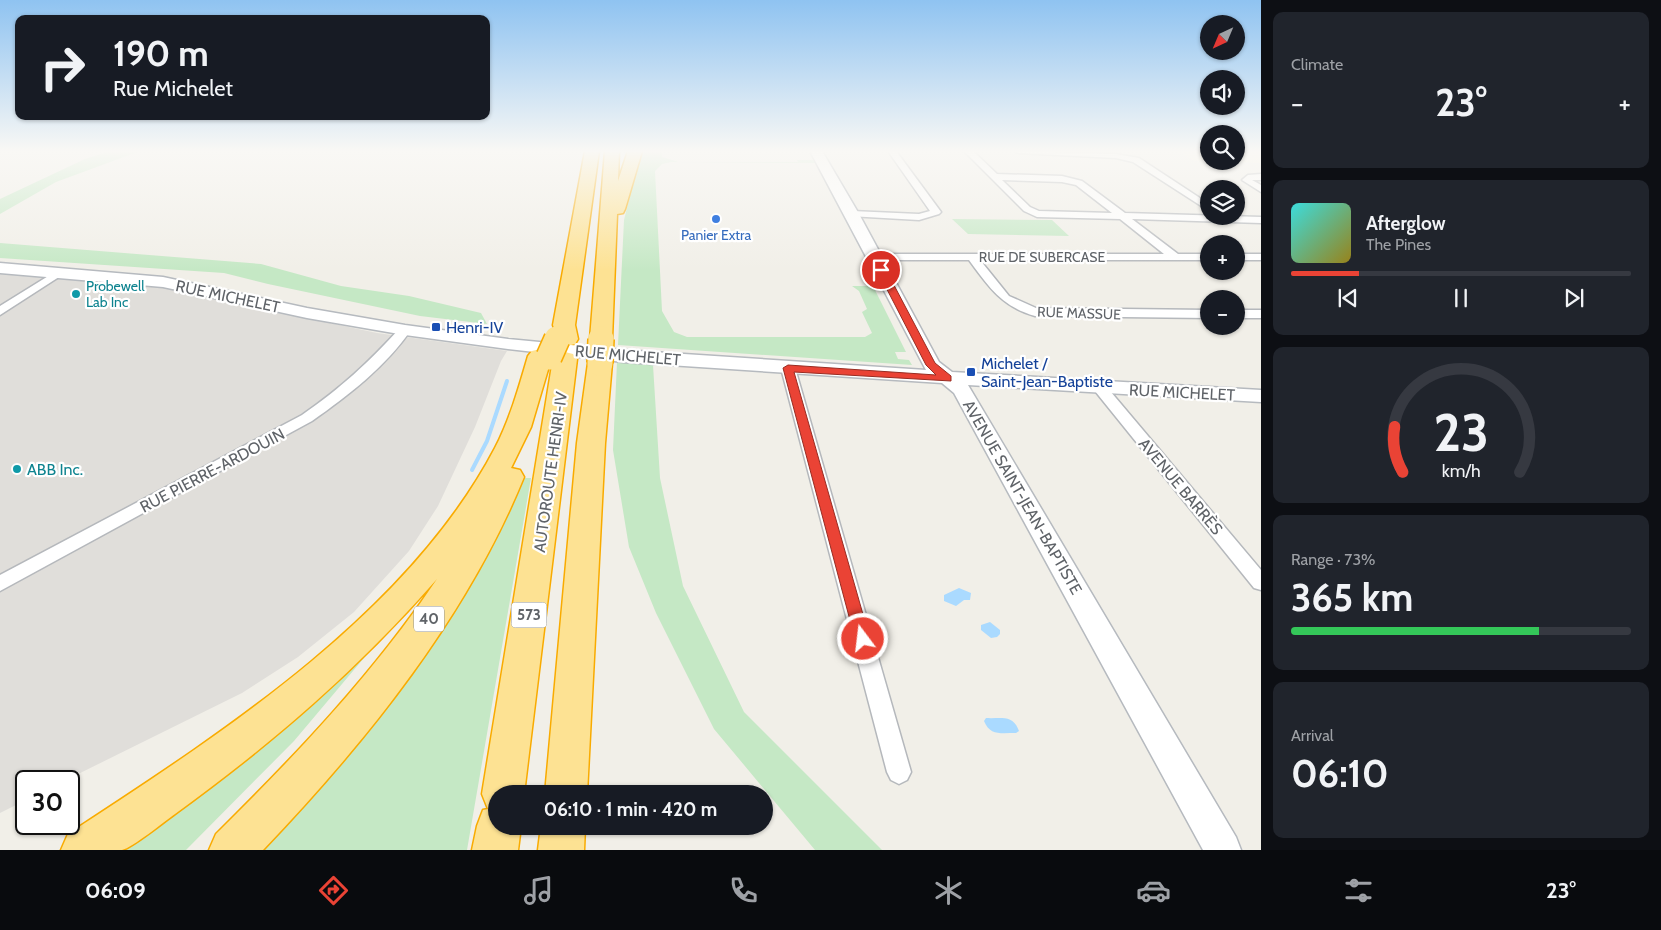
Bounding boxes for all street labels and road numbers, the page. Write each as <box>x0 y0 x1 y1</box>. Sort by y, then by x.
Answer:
street label: RUE DE SUBERCASE <box>979 248 1106 266</box>
street label: RUE MICHELET <box>174 276 282 317</box>
street label: RUE MASSUE <box>1037 303 1121 323</box>
street label: RUE MICHELET <box>574 341 682 370</box>
street label: RUE MICHELET <box>1128 380 1236 405</box>
street label: AUTOROUTE HENRI-IV <box>530 390 571 554</box>
street label: AVENUE SAINT-JEAN-BAPTISTE <box>959 397 1086 598</box>
street label: RUE PIERRE-ARDOUIN <box>137 424 288 517</box>
street label: AVENUE BARRÈS <box>1135 434 1226 538</box>
road number: 573 <box>512 602 546 628</box>
road number: 40 <box>414 606 444 632</box>

